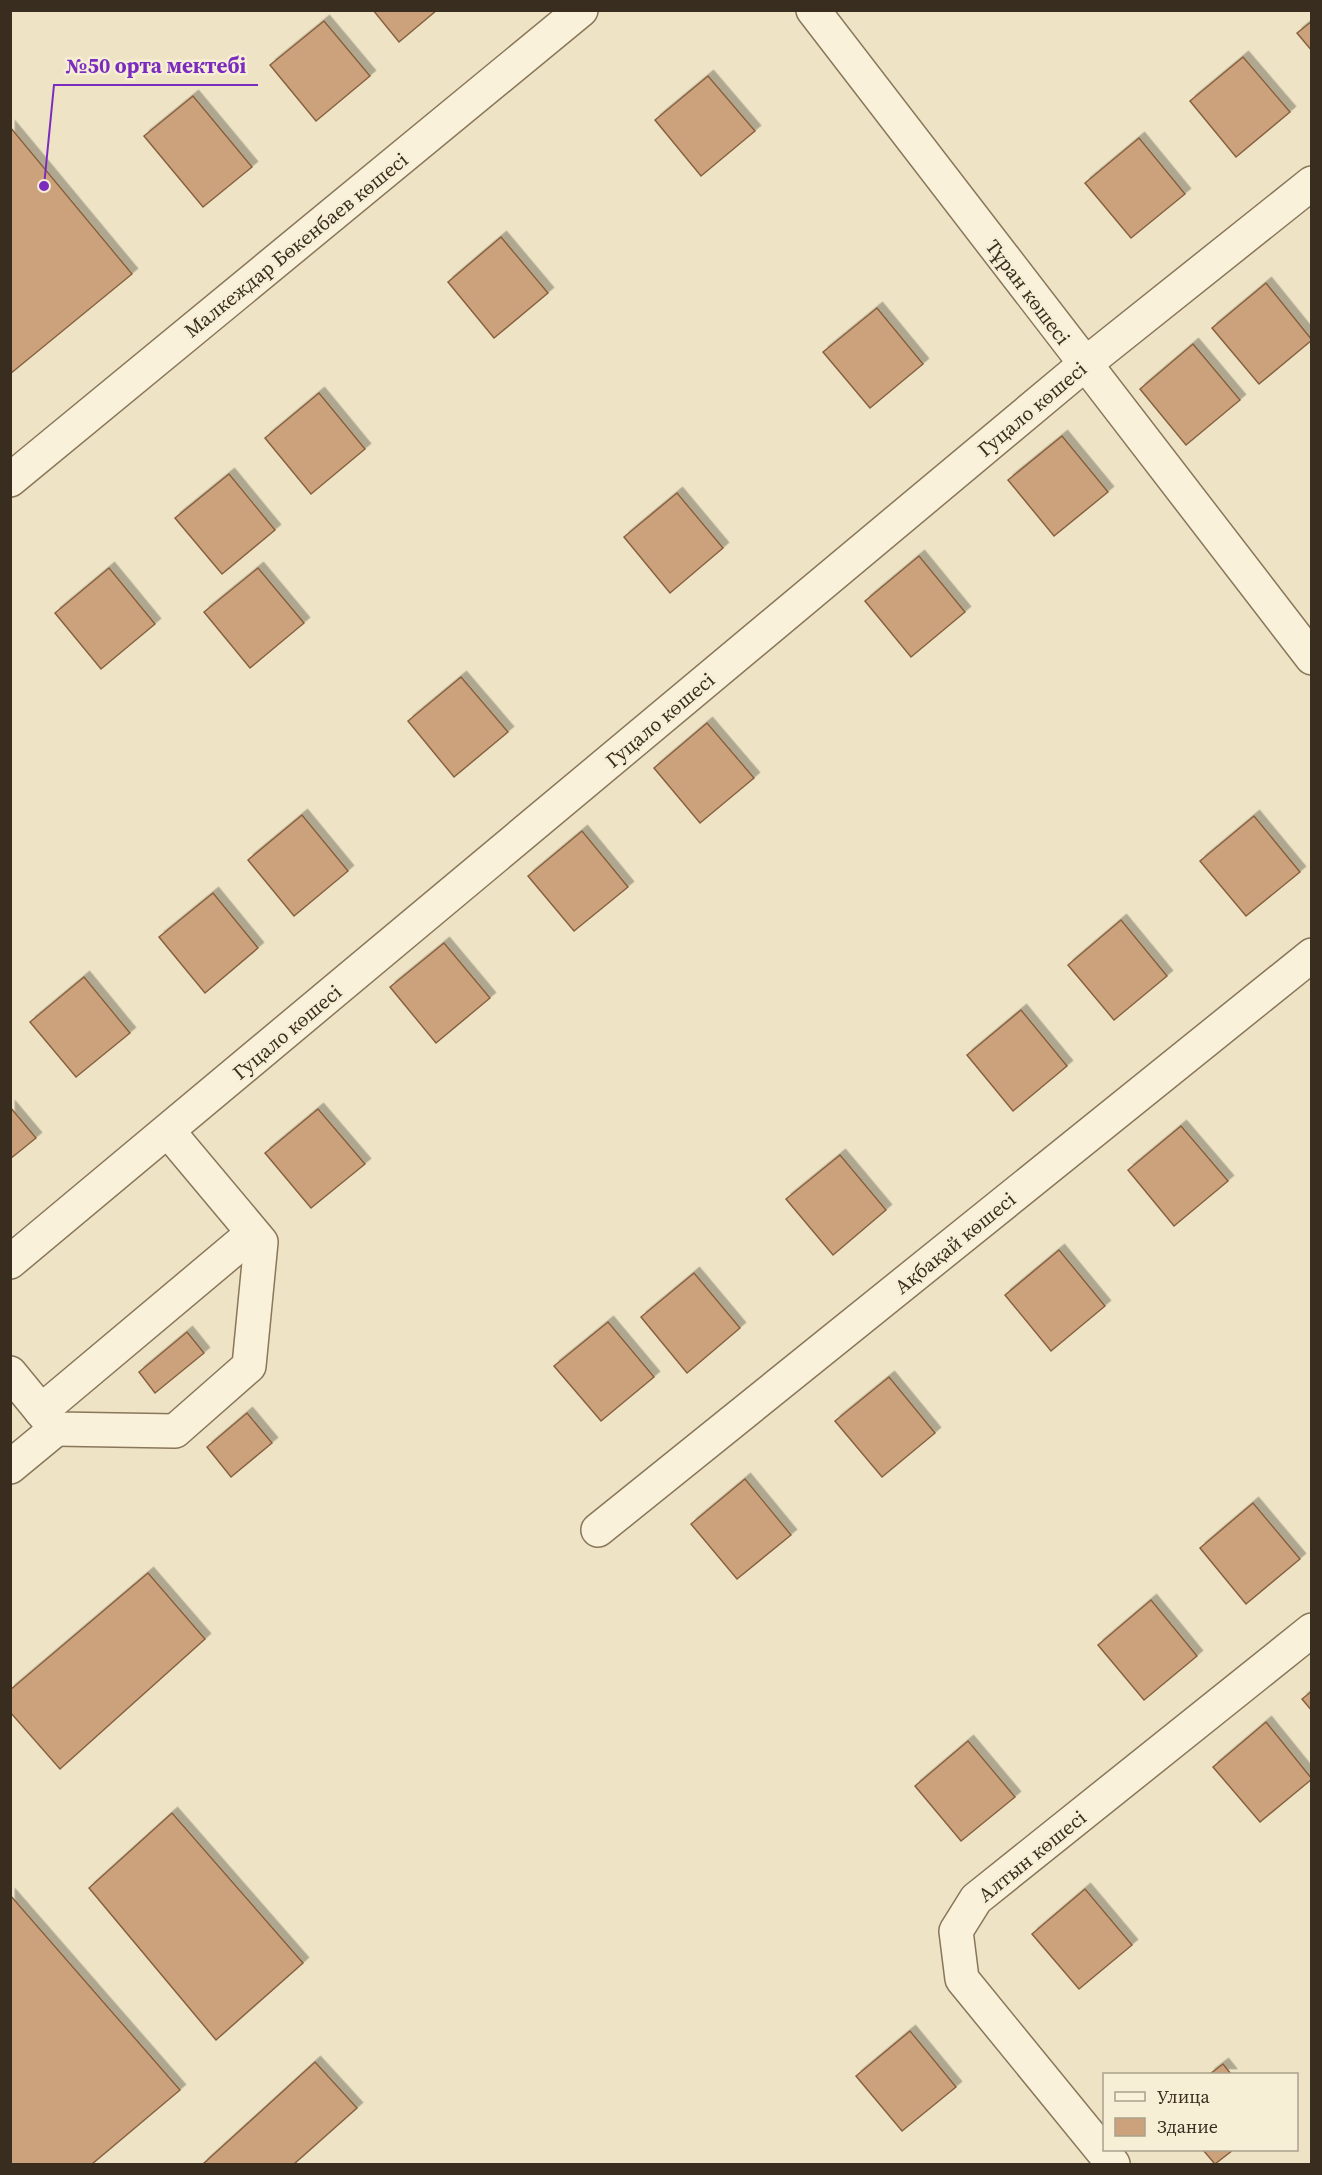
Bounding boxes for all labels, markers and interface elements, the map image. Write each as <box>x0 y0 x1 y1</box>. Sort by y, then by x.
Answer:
callout: №50 орта мектебі <box>54 46 258 85</box>
text: №50 орта мектебі <box>65 51 246 80</box>
street label: Малкеждар Бөкенбаев көшесі <box>178 146 414 344</box>
street label: Тұран көшесі <box>979 234 1077 350</box>
street label: Гуцало көшесі <box>971 355 1093 463</box>
street label: Гуцало көшесі <box>599 666 721 774</box>
street label: Гуцало көшесі <box>226 978 348 1086</box>
street label: Ақбақай көшесі <box>889 1185 1021 1301</box>
street label: Алтын көшесі <box>972 1804 1092 1908</box>
legend <box>1103 2073 1298 2151</box>
text: Улица <box>1157 2084 1210 2109</box>
text: Здание <box>1157 2114 1218 2139</box>

